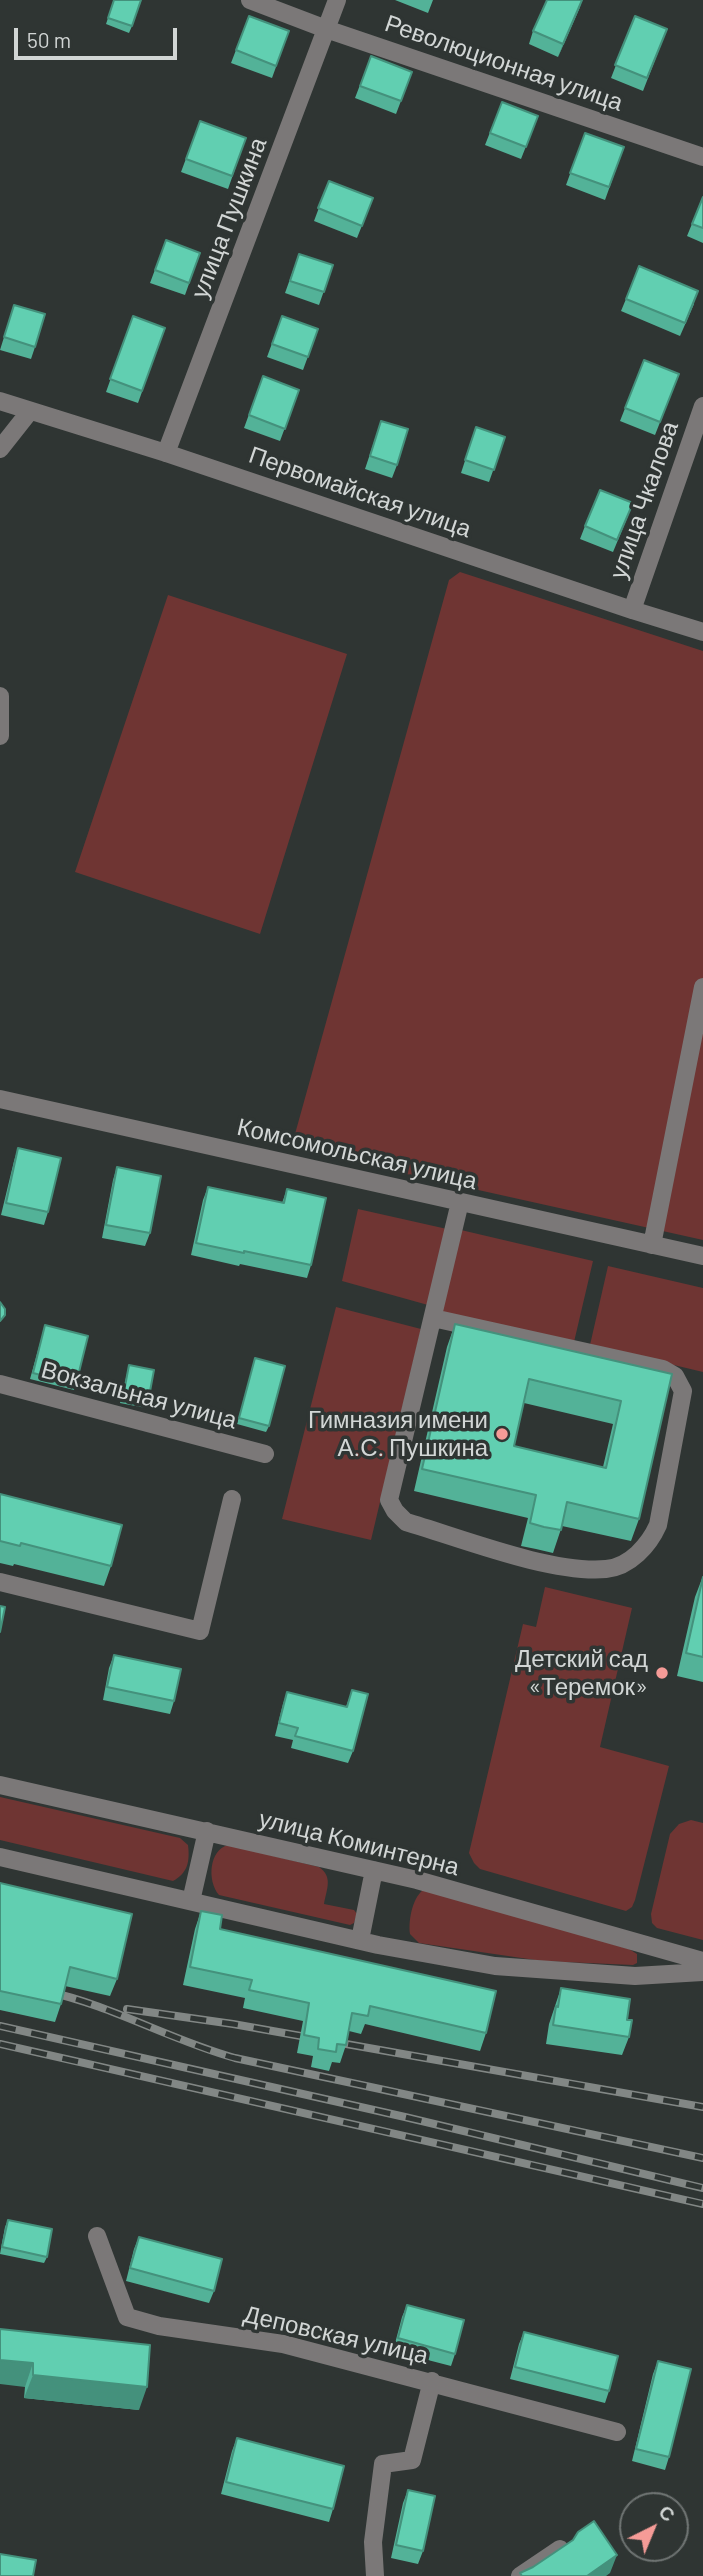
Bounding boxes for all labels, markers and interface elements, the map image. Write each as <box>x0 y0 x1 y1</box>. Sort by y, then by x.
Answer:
street label: Революционная улица <box>381 9 627 117</box>
scale bar <box>18 14 180 58</box>
text: 50 m <box>27 27 71 52</box>
street label: улица Пушкина <box>185 134 273 302</box>
street label: улица Чкалова <box>604 417 684 583</box>
street label: Первомайская улица <box>245 440 475 544</box>
street label: Комсомольская улица <box>234 1112 480 1196</box>
street label: Вокзальная улица <box>38 1355 240 1435</box>
place label: Гимназия имени А.С. Пушкина <box>308 1406 488 1462</box>
marker: Гимназия имени А.С. Пушкина <box>494 1426 510 1442</box>
place label: Детский сад «Теремок» <box>515 1645 648 1701</box>
marker: Детский сад «Теремок» <box>654 1665 670 1681</box>
street label: улица Коминтерна <box>256 1804 462 1882</box>
street label: Деповская улица <box>241 2300 431 2370</box>
north arrow <box>619 2492 689 2562</box>
text: С <box>654 2500 680 2526</box>

